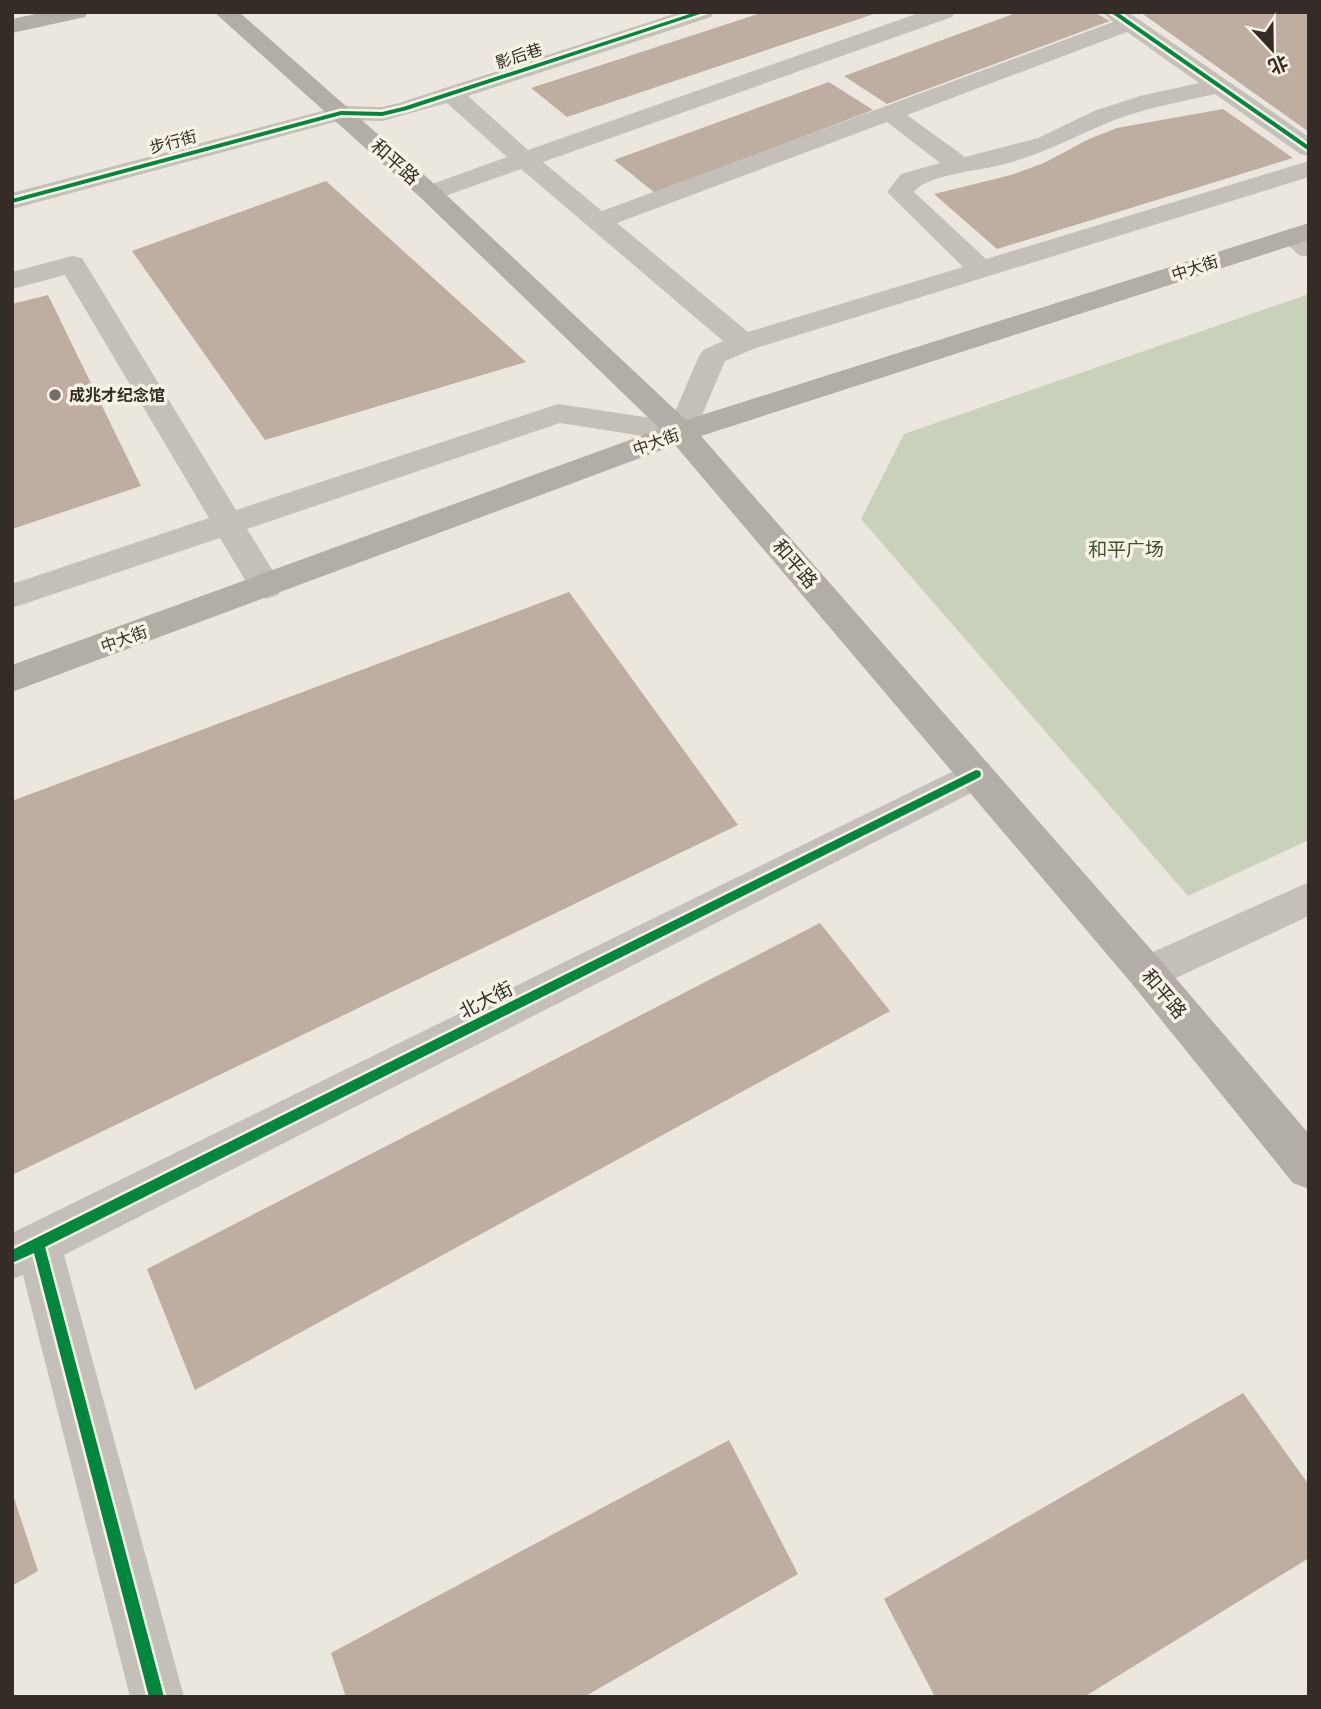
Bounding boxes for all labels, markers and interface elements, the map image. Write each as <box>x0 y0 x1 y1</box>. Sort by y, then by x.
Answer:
north arrow <box>1237 14 1307 84</box>
street label: 影后巷 <box>493 40 545 72</box>
text: 北 <box>1265 50 1291 79</box>
street label: 步行街 <box>147 127 199 157</box>
street label: 和平路 <box>366 134 424 190</box>
street label: 中大街 <box>1169 252 1221 284</box>
place label: 成兆才纪念馆 <box>69 386 165 405</box>
marker: 成兆才纪念馆 <box>47 387 63 403</box>
street label: 中大街 <box>630 425 682 459</box>
street label: 和平路 <box>768 535 822 593</box>
park label: 和平广场 <box>1088 538 1164 561</box>
street label: 中大街 <box>98 622 150 656</box>
street label: 和平路 <box>1137 965 1191 1023</box>
street label: 北大街 <box>455 977 517 1023</box>

